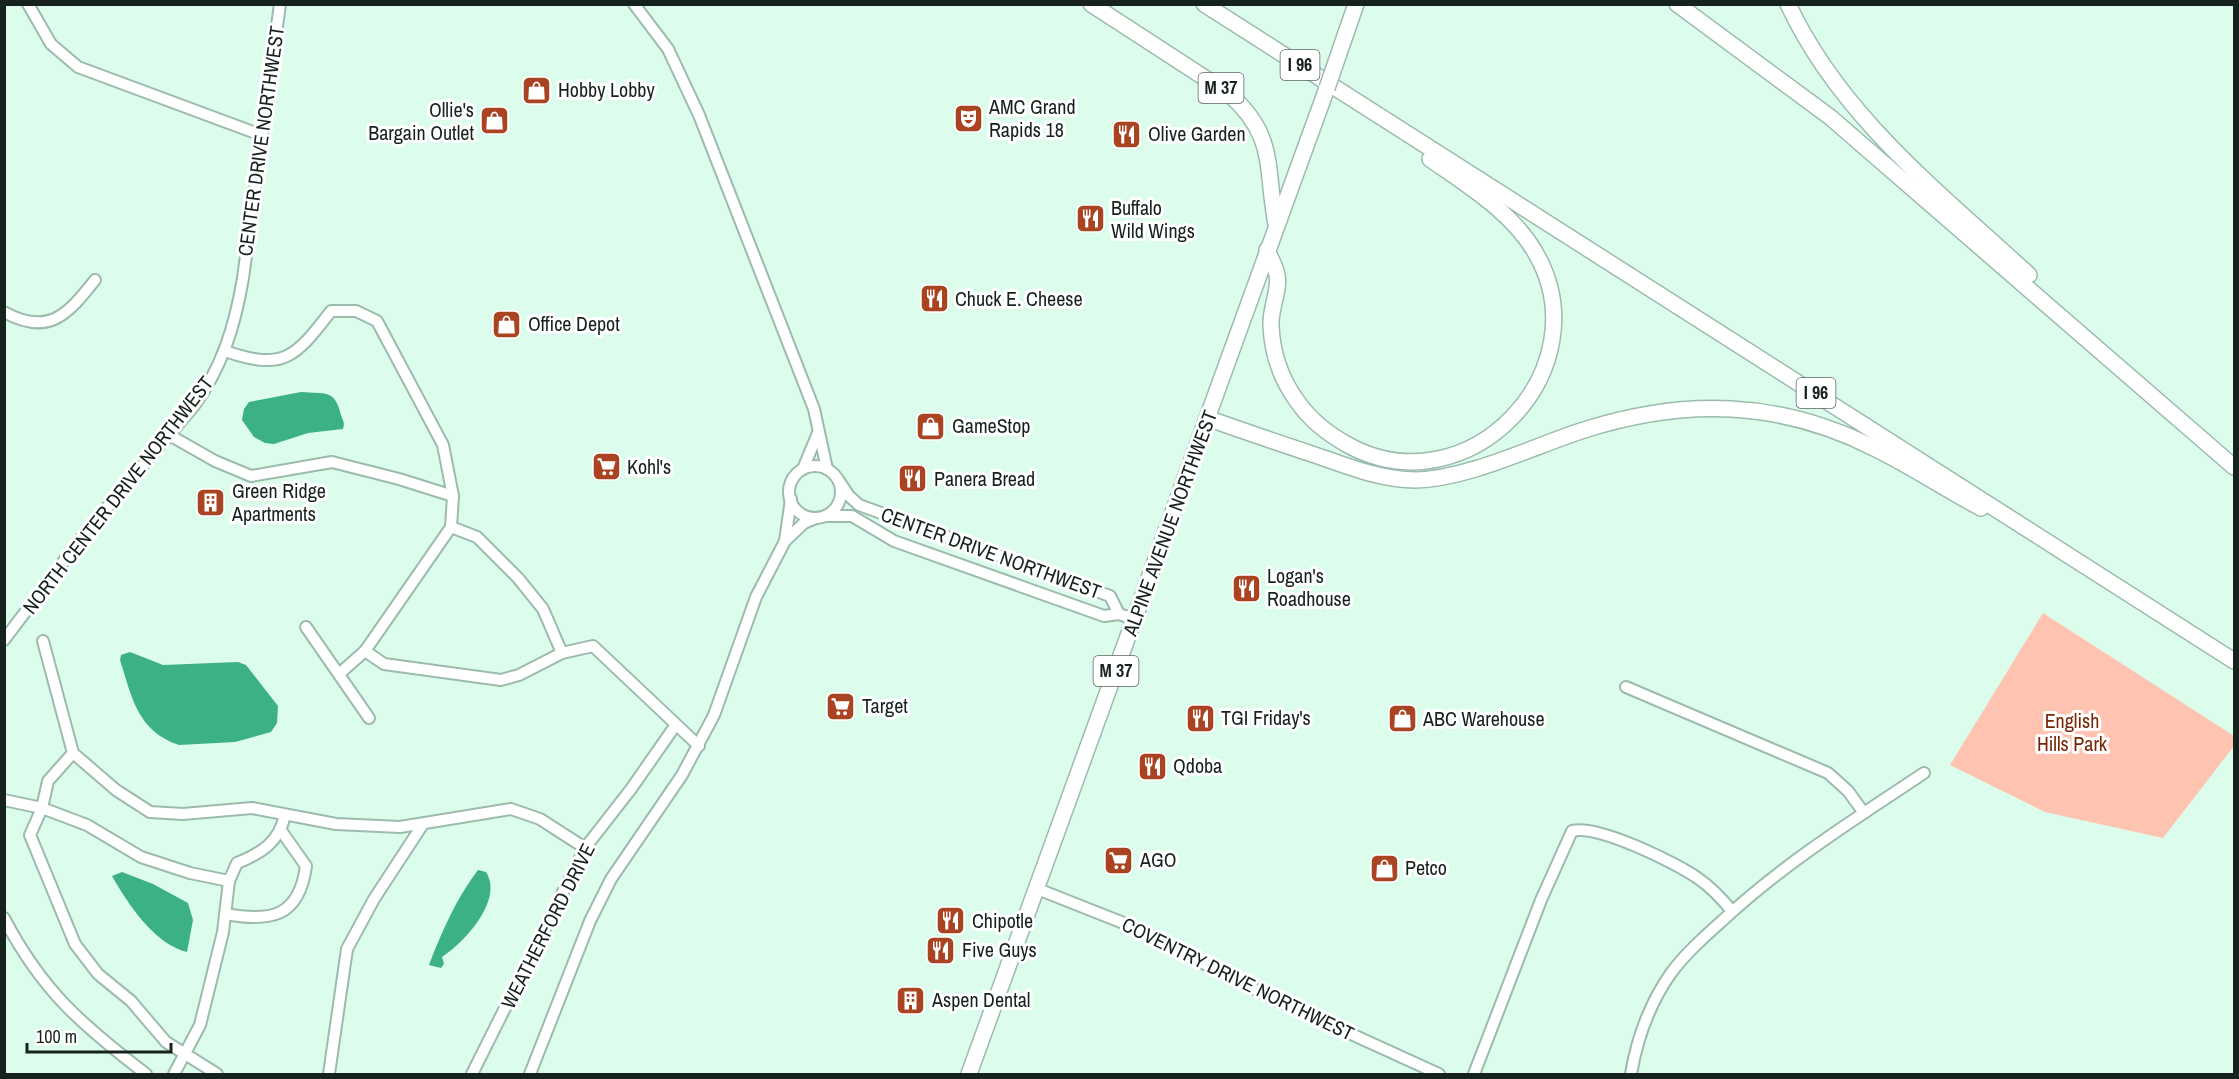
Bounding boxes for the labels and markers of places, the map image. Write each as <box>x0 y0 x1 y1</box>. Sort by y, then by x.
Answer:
shop icon: Hobby Lobby <box>521 74 553 106</box>
place label: Hobby Lobby <box>558 76 655 103</box>
place label: AMC Grand Rapids 18 <box>988 93 1076 143</box>
place label: Ollie's Bargain Outlet <box>368 96 474 146</box>
theatre icon: AMC Grand Rapids 18 <box>952 103 984 135</box>
shop icon: Ollie's Bargain Outlet <box>479 105 511 137</box>
restaurant icon: Olive Garden <box>1111 118 1143 150</box>
place label: Olive Garden <box>1148 120 1246 147</box>
place label: Buffalo Wild Wings <box>1111 194 1195 244</box>
restaurant icon: Buffalo Wild Wings <box>1074 203 1106 235</box>
restaurant icon: Chuck E. Cheese <box>918 283 950 315</box>
place label: Chuck E. Cheese <box>955 285 1083 312</box>
shop icon: Office Depot <box>491 308 523 340</box>
place label: Office Depot <box>528 310 620 337</box>
shop icon: GameStop <box>915 410 947 442</box>
place label: GameStop <box>952 412 1030 439</box>
supermarket icon: Kohl's <box>590 451 622 483</box>
place label: Kohl's <box>627 453 671 480</box>
restaurant icon: Panera Bread <box>897 463 929 495</box>
place label: Panera Bread <box>934 465 1035 492</box>
place label: Green Ridge Apartments <box>231 477 326 527</box>
building icon: Green Ridge Apartments <box>195 487 227 519</box>
place label: Logan's Roadhouse <box>1267 562 1351 612</box>
restaurant icon: Logan's Roadhouse <box>1230 572 1262 604</box>
supermarket icon: Target <box>825 690 857 722</box>
place label: Target <box>862 692 908 719</box>
restaurant icon: TGI Friday's <box>1184 702 1216 734</box>
shop icon: ABC Warehouse <box>1386 703 1418 735</box>
place label: TGI Friday's <box>1221 704 1311 731</box>
place label: ABC Warehouse <box>1422 705 1545 732</box>
restaurant icon: Qdoba <box>1136 750 1168 782</box>
place label: Qdoba <box>1173 752 1222 779</box>
supermarket icon: AGO <box>1103 844 1135 876</box>
place label: AGO <box>1139 846 1176 873</box>
shop icon: Petco <box>1368 852 1400 884</box>
place label: Petco <box>1405 854 1447 881</box>
restaurant icon: Chipotle <box>935 905 967 937</box>
place label: Chipotle <box>972 907 1033 934</box>
restaurant icon: Five Guys <box>925 934 957 966</box>
place label: Five Guys <box>962 936 1037 963</box>
building icon: Aspen Dental <box>895 984 927 1016</box>
place label: Aspen Dental <box>931 986 1030 1013</box>

